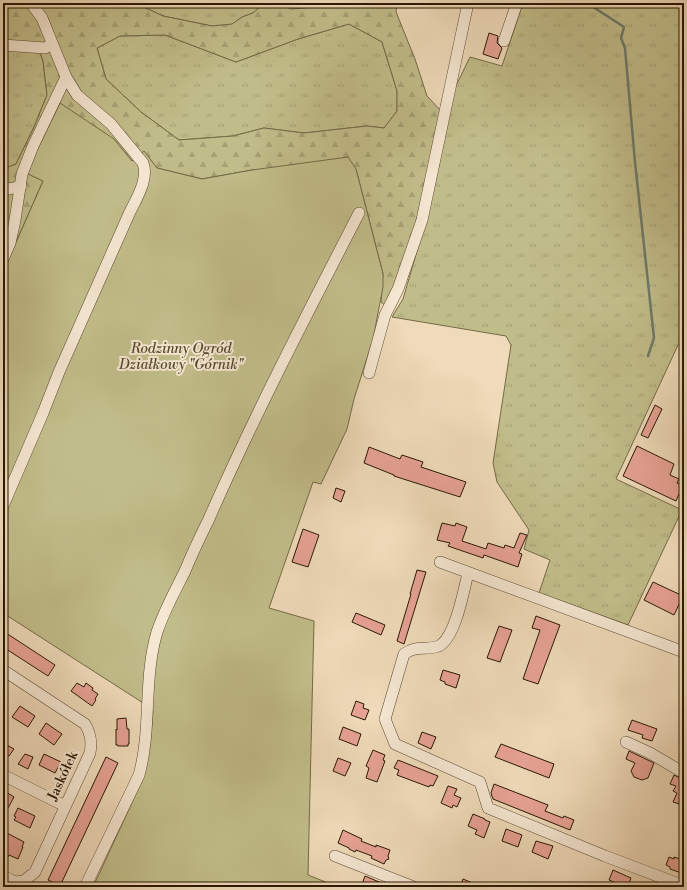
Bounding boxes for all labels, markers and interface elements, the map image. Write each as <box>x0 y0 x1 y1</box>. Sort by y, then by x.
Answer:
park label: Rodzinny Ogród Działkowy "Górnik" <box>118 340 245 374</box>
street label: Jaskółek <box>43 748 83 805</box>

